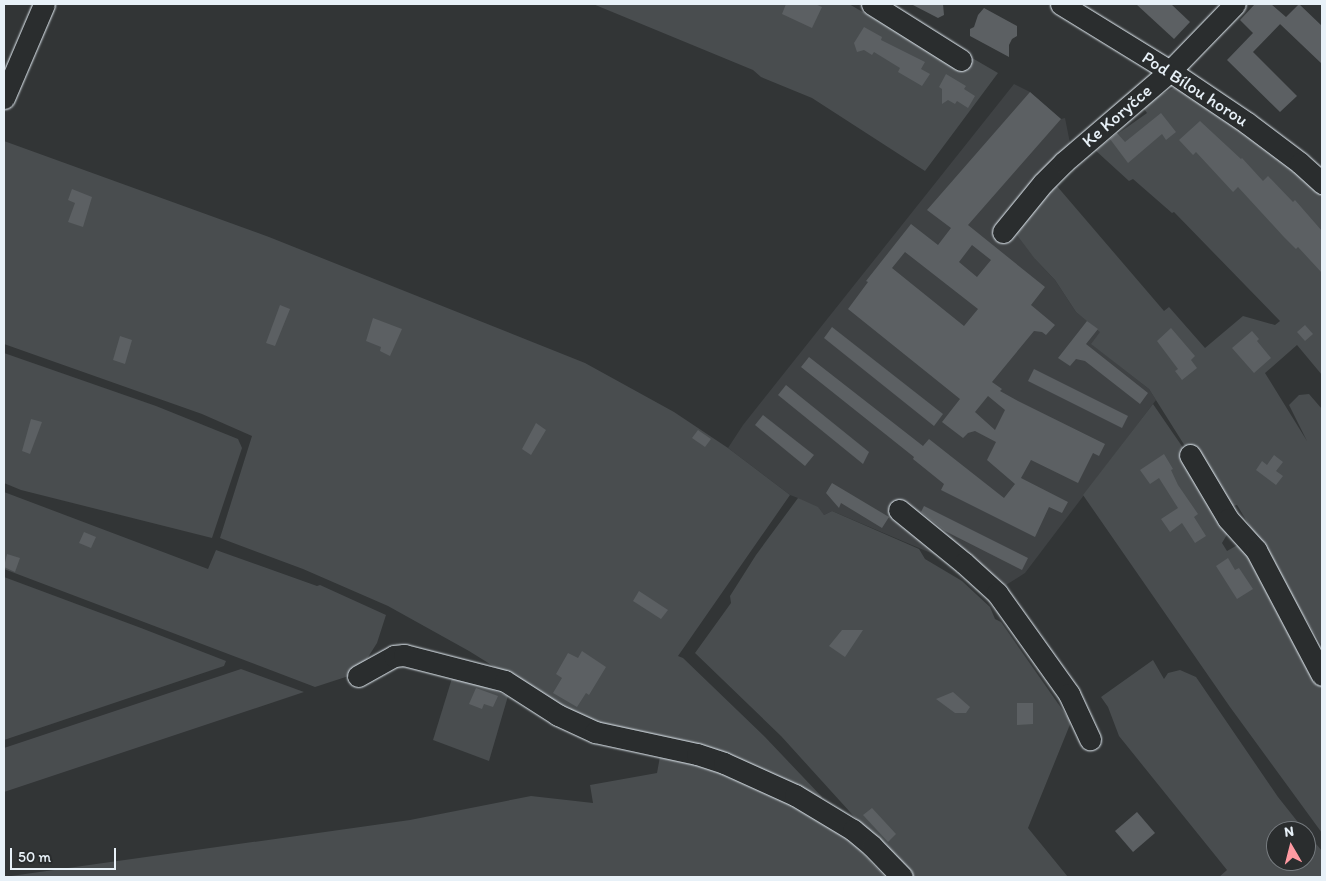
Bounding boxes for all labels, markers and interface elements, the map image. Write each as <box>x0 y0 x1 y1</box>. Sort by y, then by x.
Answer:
street label: Pod Bílou horou <box>1138 47 1252 131</box>
street label: Ke Koryčce <box>1078 80 1156 152</box>
north arrow <box>1266 821 1316 871</box>
text: N <box>1283 823 1295 841</box>
scale bar <box>12 838 119 870</box>
text: 50 m <box>18 848 51 866</box>

